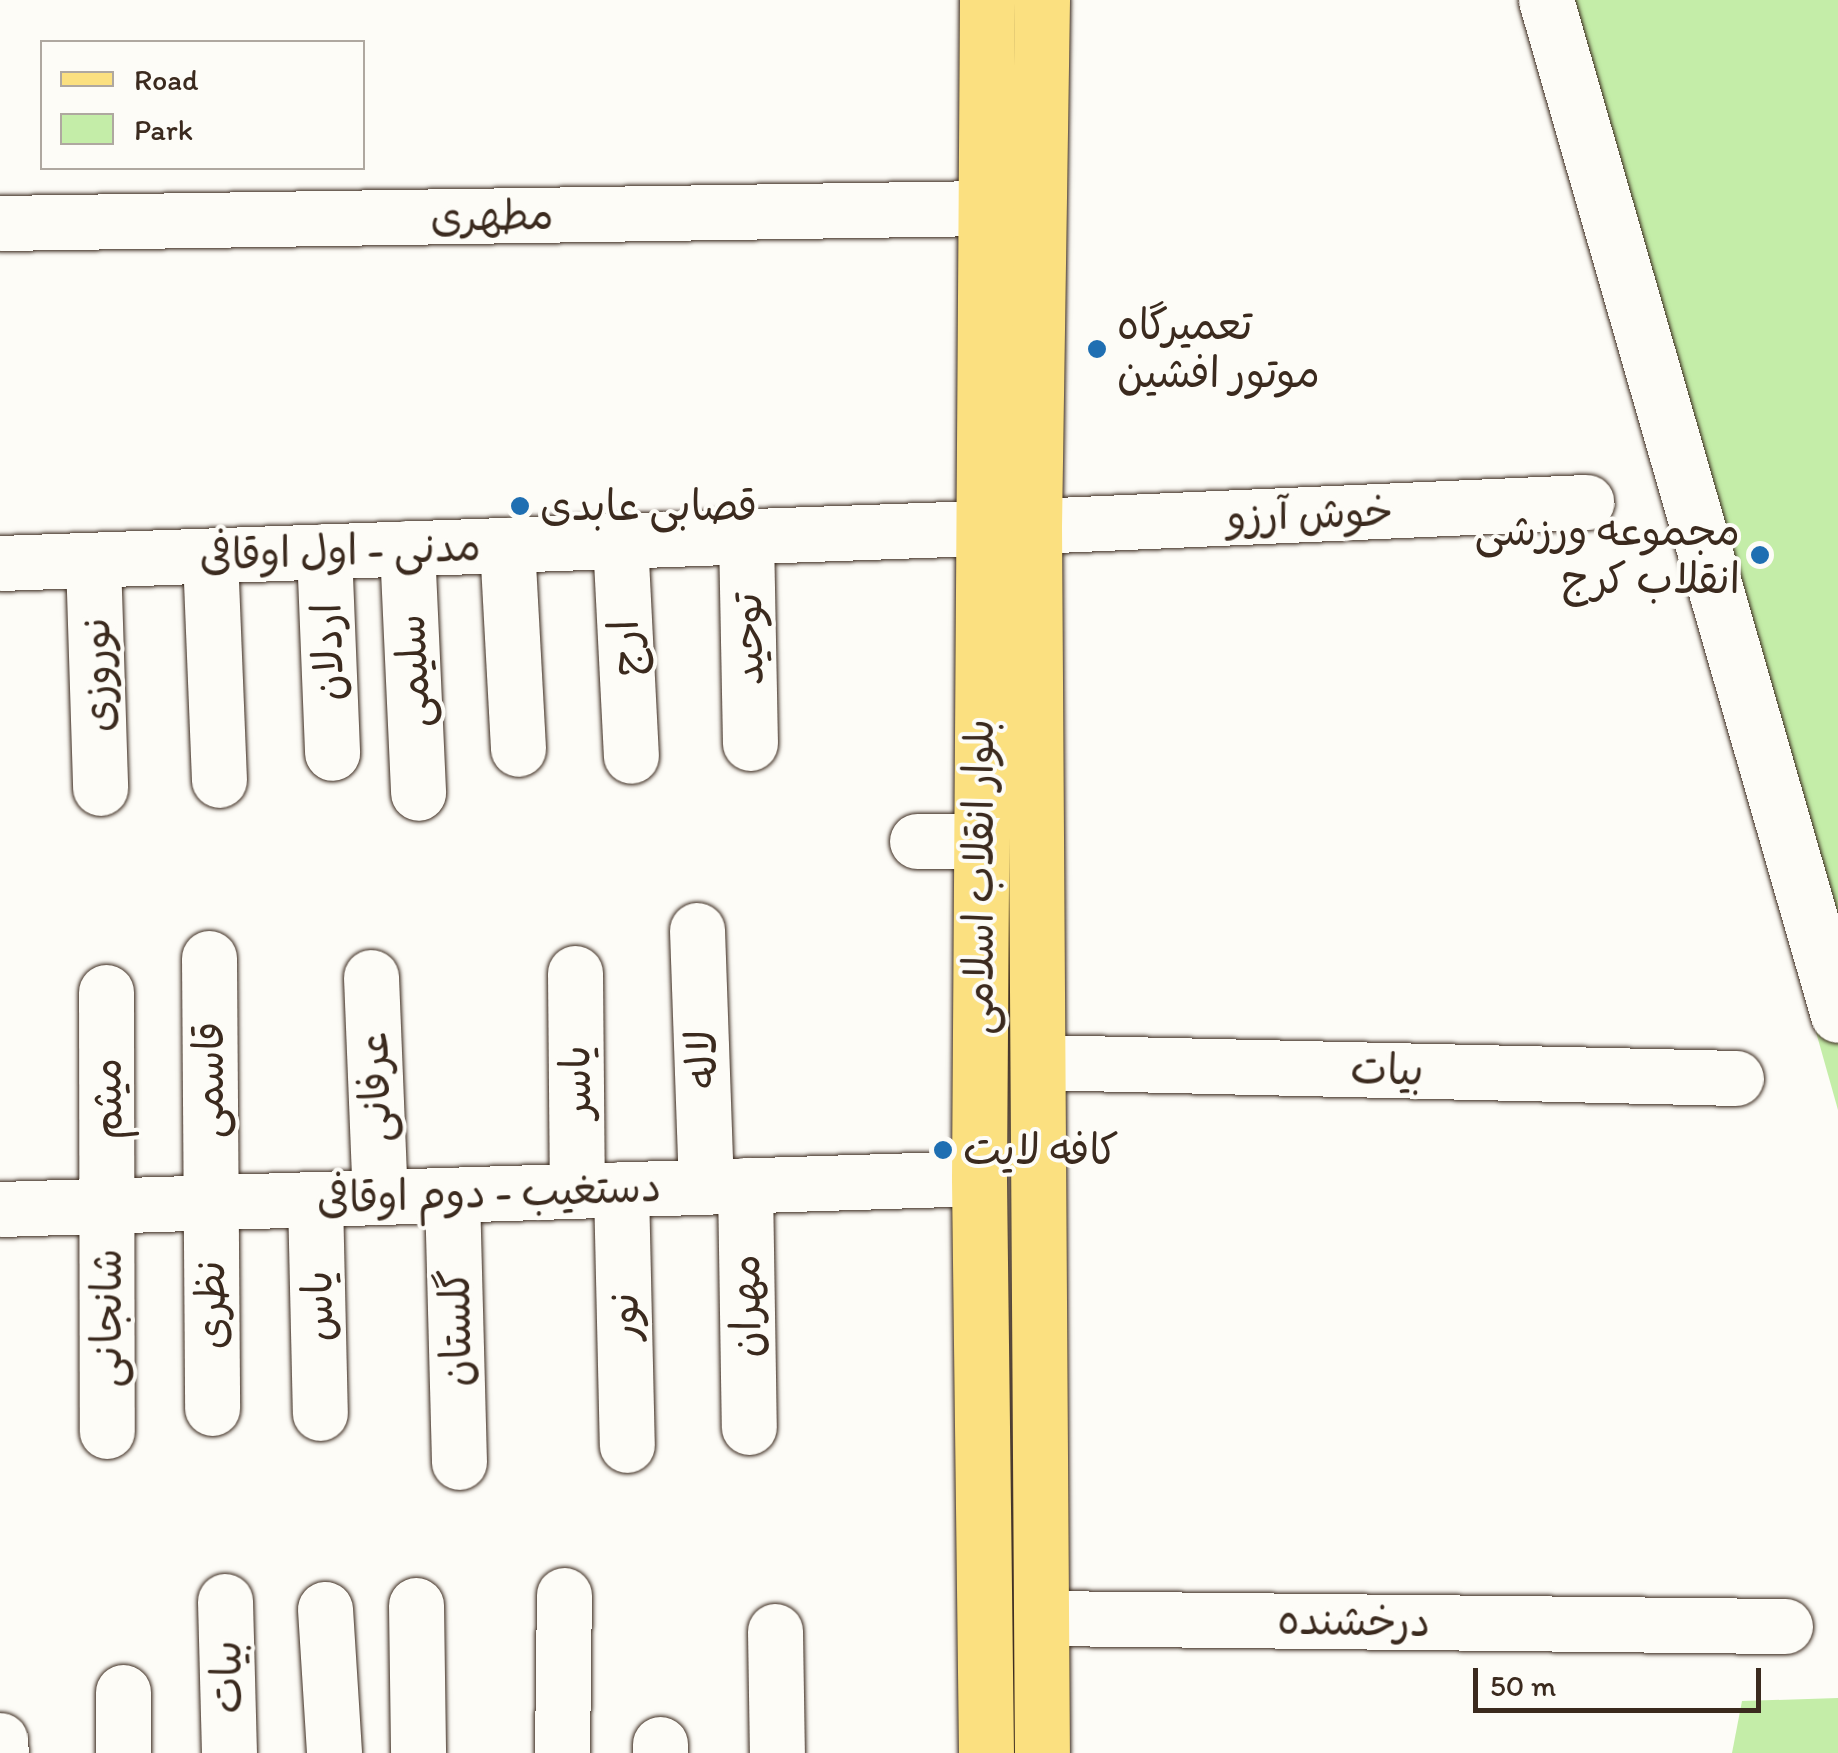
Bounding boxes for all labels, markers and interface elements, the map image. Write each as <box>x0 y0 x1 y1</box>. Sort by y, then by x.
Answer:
legend <box>40 40 365 170</box>
text: Road <box>134 61 199 98</box>
text: Park <box>134 111 193 148</box>
street label: مطهری <box>430 190 554 242</box>
place label: تعمیرگاه موتور افشین <box>1117 300 1320 398</box>
marker: تعمیرگاه موتور افشین <box>1086 338 1108 360</box>
place label: قصابی عابدی <box>540 481 757 531</box>
street label: خوش آرزو <box>1226 486 1394 542</box>
marker: قصابی عابدی <box>509 495 531 517</box>
place label: مجموعه ورزشی انقلاب کرج <box>1474 506 1740 604</box>
street label: مدنی - اول اوقافی <box>199 521 481 581</box>
marker: مجموعه ورزشی انقلاب کرج <box>1749 544 1771 566</box>
street label: توحید <box>722 592 774 686</box>
street label: اردلان <box>301 602 355 702</box>
street label: سلیمی <box>385 613 441 729</box>
street label: نوروزی <box>70 615 124 733</box>
street label: ارج <box>598 619 652 677</box>
street label: بلوار انقلاب اسلامی <box>954 719 1004 1035</box>
street label: قاسمی <box>184 1022 234 1138</box>
street label: لاله <box>676 1029 728 1089</box>
street label: عرفانی <box>348 1031 402 1143</box>
street label: بیات <box>1350 1044 1424 1096</box>
street label: یاسر <box>550 1045 602 1119</box>
street label: میثم <box>81 1058 133 1140</box>
place label: کافه لایت <box>963 1125 1119 1175</box>
marker: کافه لایت <box>932 1139 954 1161</box>
street label: دستغیب - دوم اوقافی <box>316 1162 662 1224</box>
street label: شانجانی <box>82 1248 132 1388</box>
street label: مهران <box>720 1254 772 1358</box>
street label: نظری <box>185 1260 237 1350</box>
street label: گلستان <box>430 1269 482 1387</box>
street label: یاس <box>292 1270 344 1342</box>
street label: نور <box>598 1292 650 1342</box>
street label: درخشنده <box>1277 1594 1431 1648</box>
street label: بیات <box>201 1640 253 1714</box>
scale bar <box>1478 1648 1766 1710</box>
text: 50 m <box>1490 1667 1556 1704</box>

